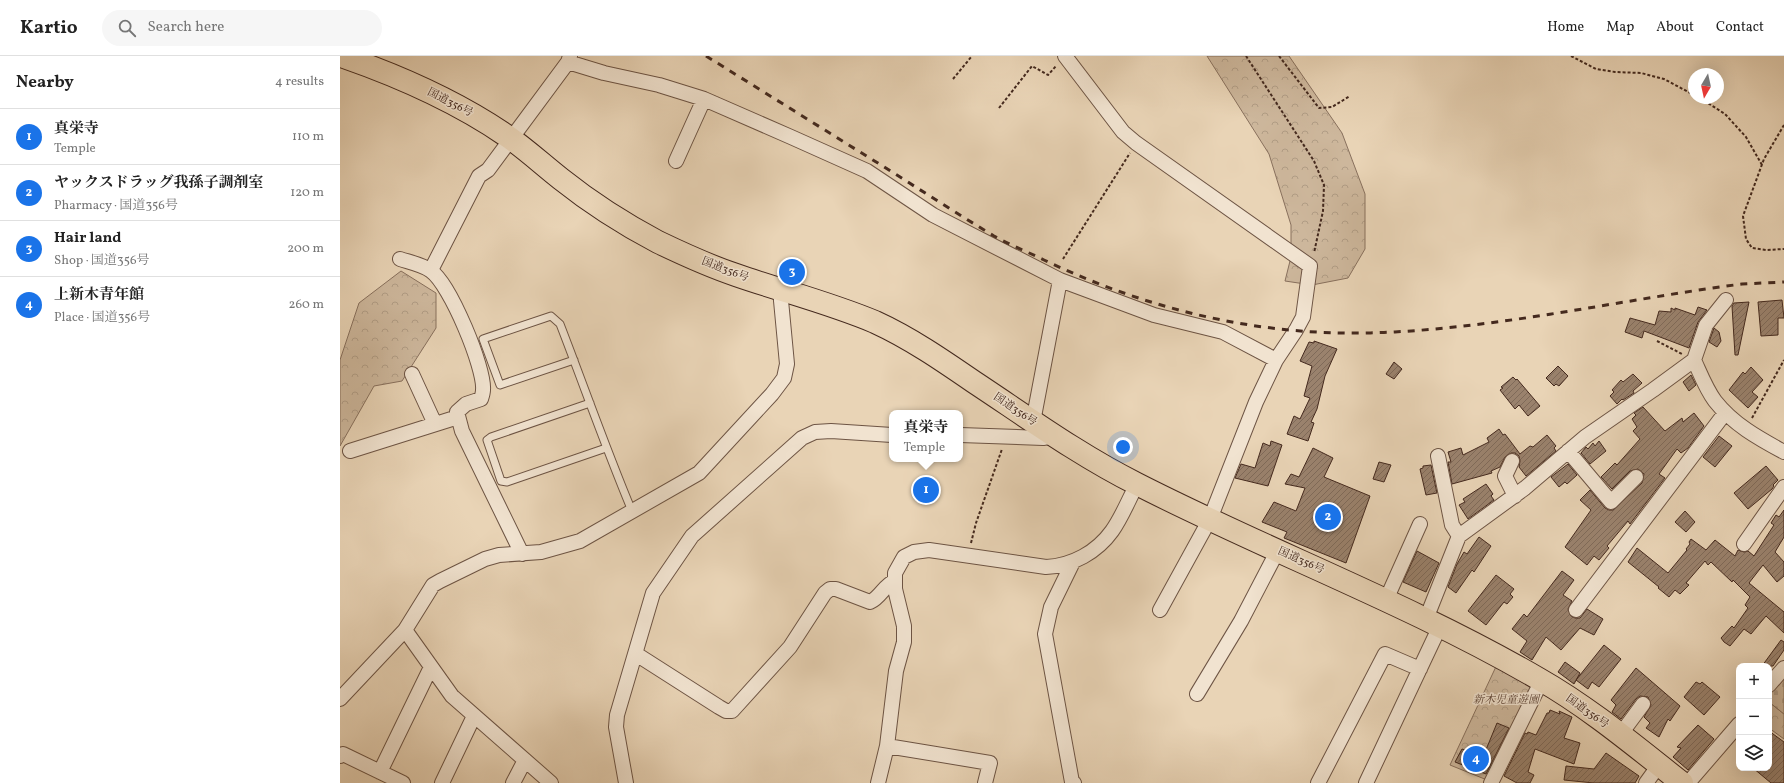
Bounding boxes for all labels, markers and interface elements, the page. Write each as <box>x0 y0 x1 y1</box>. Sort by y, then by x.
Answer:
search box <box>102 10 382 46</box>
text: Kartio <box>20 15 78 41</box>
icon: search <box>116 17 138 39</box>
text: Search here <box>148 17 224 38</box>
text: Home <box>1547 18 1584 37</box>
text: Map <box>1606 18 1634 37</box>
text: About <box>1656 18 1694 37</box>
text: Contact <box>1716 18 1764 37</box>
north arrow <box>1688 68 1724 104</box>
text: Nearby <box>16 71 74 94</box>
text: 4 results <box>275 73 324 91</box>
street label: 国道356号 <box>425 85 475 121</box>
text: 真栄寺 <box>54 119 99 140</box>
text: 1 <box>26 128 32 146</box>
text: 110 m <box>292 128 324 146</box>
text: Temple <box>54 140 96 158</box>
text: ヤックスドラッグ我孫子調剤室 <box>54 173 264 194</box>
text: 2 <box>26 184 32 202</box>
text: 120 m <box>290 184 324 202</box>
text: Pharmacy · 国道356号 <box>54 197 178 215</box>
text: Hair land <box>54 228 121 249</box>
text: 3 <box>26 240 32 258</box>
text: 200 m <box>287 240 324 258</box>
text: Shop · 国道356号 <box>54 252 150 270</box>
street label: 国道356号 <box>699 254 751 286</box>
pin: 3 <box>779 257 805 287</box>
text: 上新木青年館 <box>54 285 144 306</box>
text: 4 <box>25 296 33 314</box>
text: 260 m <box>289 296 324 314</box>
text: Place · 国道356号 <box>54 309 150 327</box>
street label: 国道356号 <box>990 390 1040 430</box>
popup <box>889 410 963 462</box>
text: 真栄寺 <box>903 418 949 439</box>
your location <box>1113 437 1133 457</box>
text: Temple <box>903 439 945 457</box>
pin: 1 <box>913 475 939 505</box>
pin: 2 <box>1315 502 1341 532</box>
street label: 国道356号 <box>1275 544 1327 578</box>
map controls <box>1736 663 1772 771</box>
button: + <box>1736 663 1772 699</box>
street label: 国道356号 <box>1562 692 1612 732</box>
park label: 新木児童遊園 <box>1473 693 1541 708</box>
button: − <box>1736 699 1772 735</box>
button: layers <box>1736 735 1772 771</box>
pin: 4 <box>1463 744 1489 774</box>

